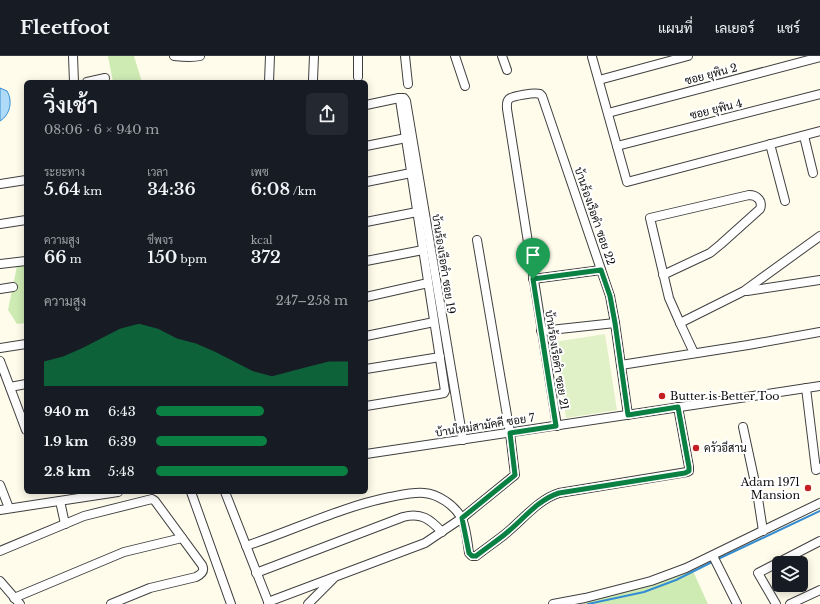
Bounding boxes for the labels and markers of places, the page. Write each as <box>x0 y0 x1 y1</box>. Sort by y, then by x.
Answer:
pin <box>516 238 550 279</box>
place label: Butter is Better Too <box>670 389 780 403</box>
marker: Butter is Better Too <box>657 391 667 401</box>
place label: ครัวอีสาน <box>704 440 747 455</box>
marker: ครัวอีสาน <box>691 443 701 453</box>
place label: Adam 1971 Mansion <box>740 475 800 502</box>
marker: Adam 1971 Mansion <box>803 483 813 493</box>

